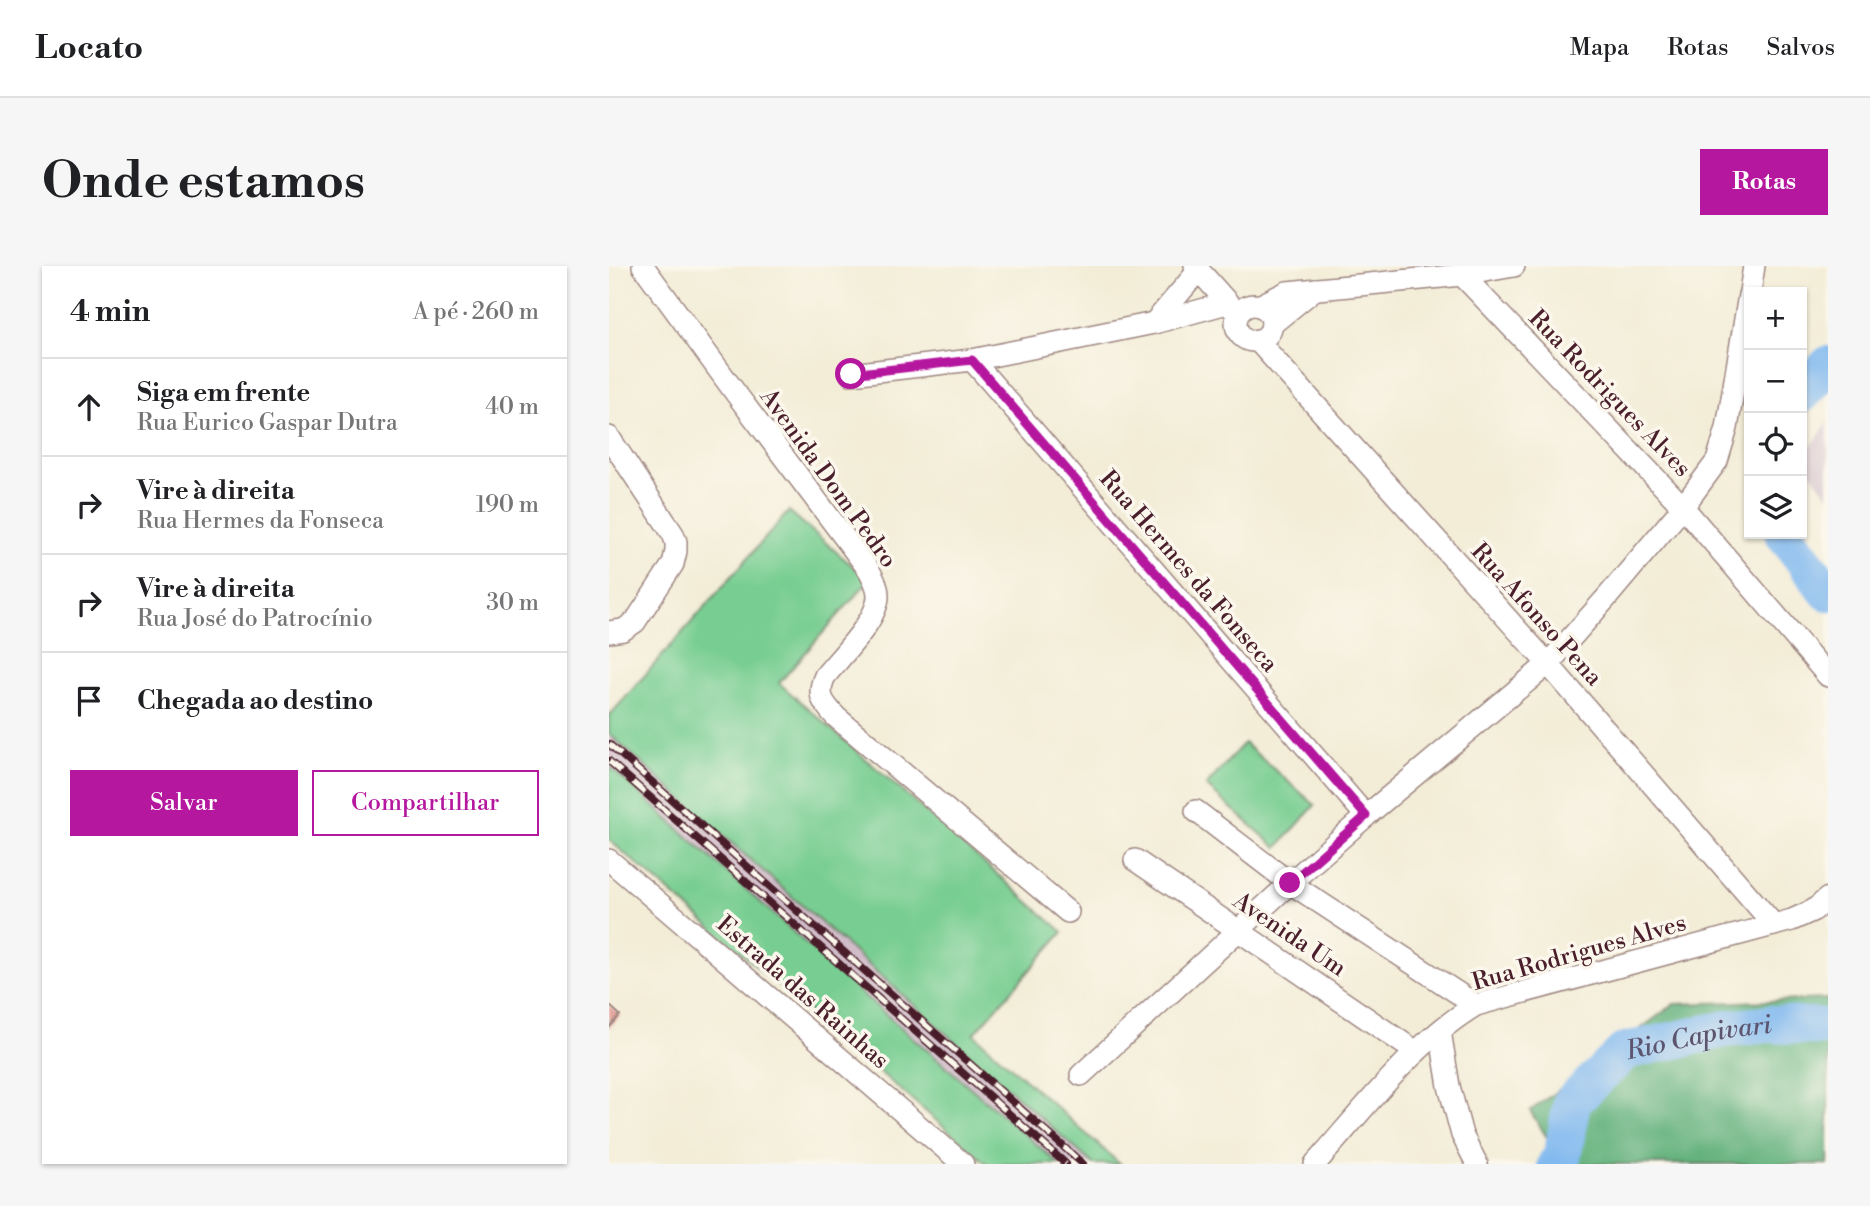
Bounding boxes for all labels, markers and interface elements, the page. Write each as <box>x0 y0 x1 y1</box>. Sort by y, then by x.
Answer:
text: Locato <box>35 28 143 69</box>
text: Mapa <box>1570 33 1629 63</box>
text: Rotas <box>1667 33 1728 63</box>
text: Salvos <box>1766 33 1835 63</box>
button: Rotas <box>1700 149 1828 215</box>
text: Onde estamos <box>42 152 365 213</box>
map controls <box>1744 287 1807 539</box>
button: + <box>1744 287 1807 350</box>
text: 4 min <box>70 293 150 331</box>
text: A pé · 260 m <box>413 298 539 326</box>
street label: Rua Rodrigues Alves <box>1522 304 1697 484</box>
button: − <box>1744 350 1807 413</box>
route start <box>835 358 866 389</box>
text: Siga em frente <box>137 377 310 409</box>
street label: Avenida Dom Pedro <box>753 382 903 574</box>
icon: ahead <box>70 388 108 426</box>
text: 40 m <box>485 393 539 421</box>
text: Rua Eurico Gaspar Dutra <box>137 409 398 437</box>
button: locate <box>1744 413 1807 476</box>
street label: Rua Hermes da Fonseca <box>1092 465 1285 679</box>
text: Vire à direita <box>137 475 295 507</box>
button: layers <box>1744 476 1807 539</box>
icon: right <box>70 486 108 524</box>
text: 190 m <box>476 491 539 519</box>
text: Rua Hermes da Fonseca <box>137 507 384 535</box>
street label: Rua Afonso Pena <box>1464 537 1609 693</box>
text: Vire à direita <box>137 573 295 605</box>
icon: right <box>70 584 108 622</box>
text: 30 m <box>486 589 539 617</box>
text: Rua José do Patrocínio <box>137 605 373 633</box>
icon: arrive <box>70 682 108 720</box>
text: Chegada ao destino <box>137 685 373 717</box>
button: Salvar <box>70 770 298 836</box>
button: Compartilhar <box>312 770 539 836</box>
route end <box>1274 867 1305 898</box>
street label: Avenida Um <box>1226 885 1352 984</box>
street label: Rua Rodrigues Alves <box>1469 908 1690 998</box>
street label: Estrada das Rainhas <box>710 910 895 1076</box>
water label: Rio Capivari <box>1622 1009 1774 1068</box>

